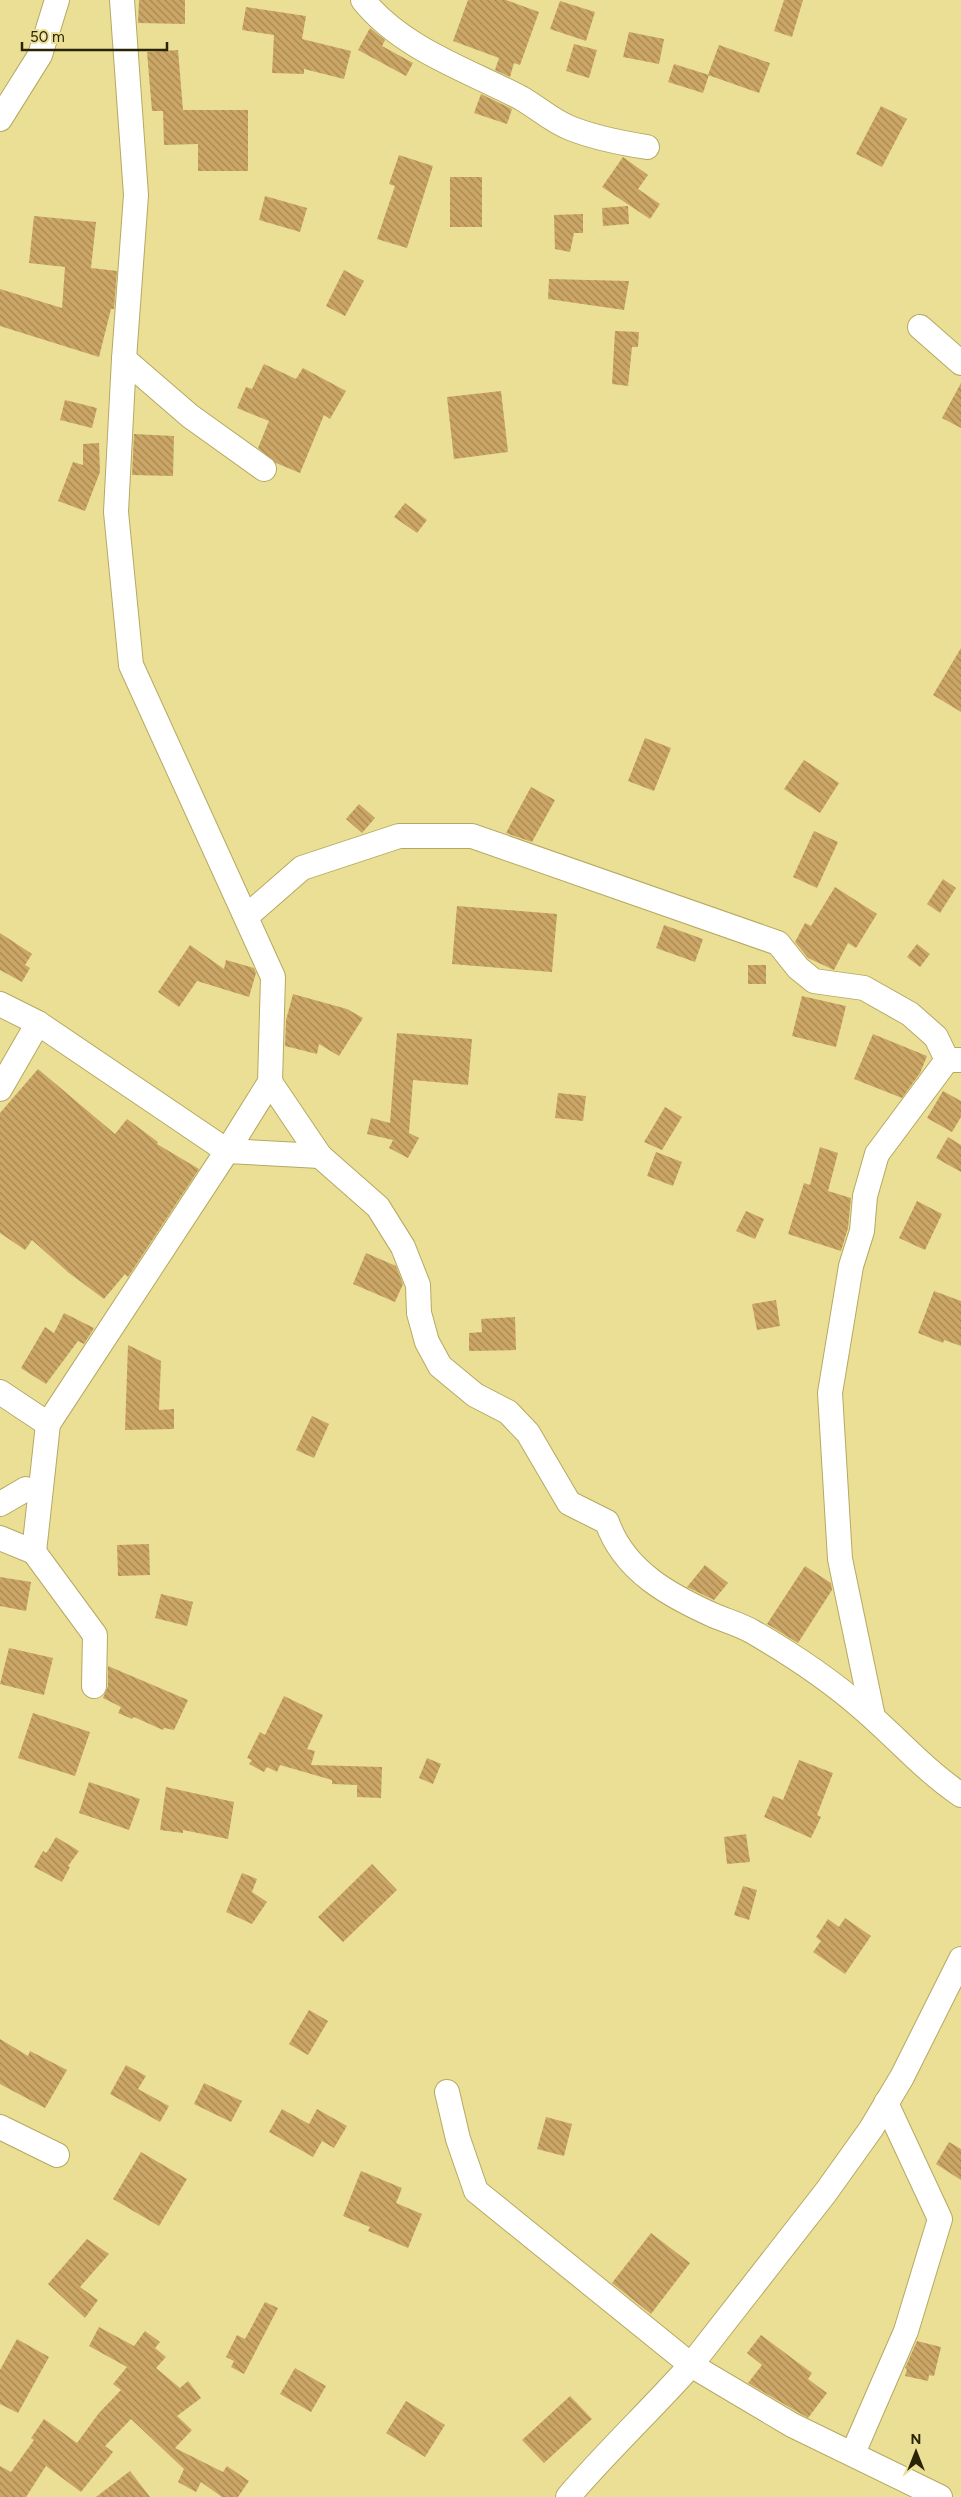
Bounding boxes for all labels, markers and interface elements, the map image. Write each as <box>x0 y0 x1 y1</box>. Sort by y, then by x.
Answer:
scale bar <box>22 20 168 52</box>
text: 50 m <box>30 28 65 46</box>
north arrow <box>891 2427 941 2477</box>
text: N <box>911 2431 921 2448</box>

